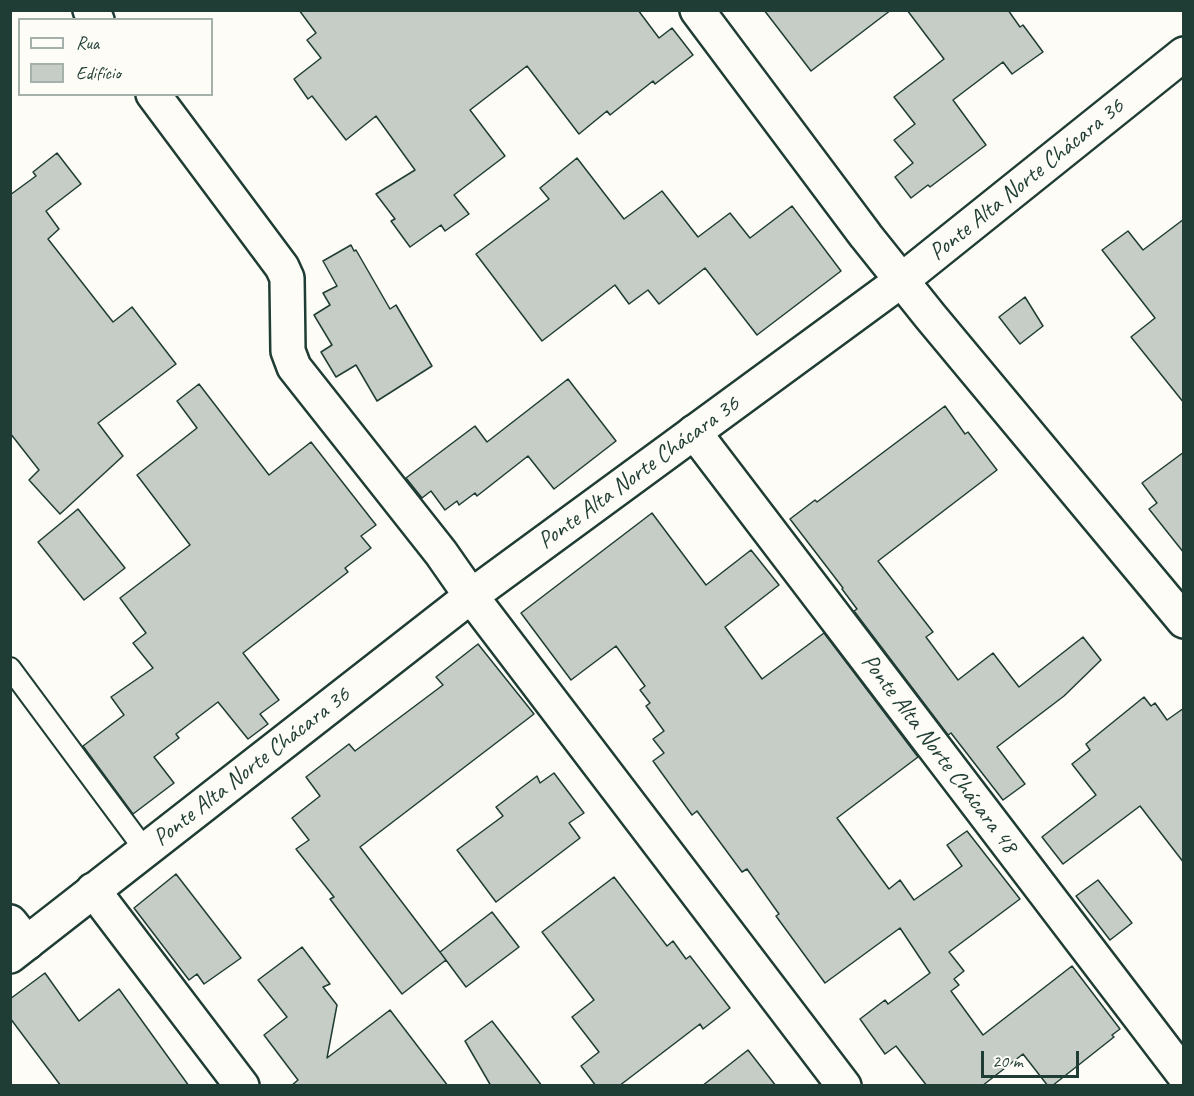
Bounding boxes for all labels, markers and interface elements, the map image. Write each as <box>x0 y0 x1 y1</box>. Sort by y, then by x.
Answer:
legend <box>18 18 213 96</box>
text: Rua <box>76 32 99 54</box>
text: Edifício <box>76 62 121 84</box>
street label: Ponte Alta Norte Chácara 36 <box>924 93 1130 267</box>
street label: Ponte Alta Norte Chácara 36 <box>533 390 745 556</box>
street label: Ponte Alta Norte Chácara 48 <box>855 649 1023 859</box>
street label: Ponte Alta Norte Chácara 36 <box>148 681 356 853</box>
scale bar <box>984 1039 1082 1077</box>
text: 20 m <box>992 1050 1023 1072</box>

